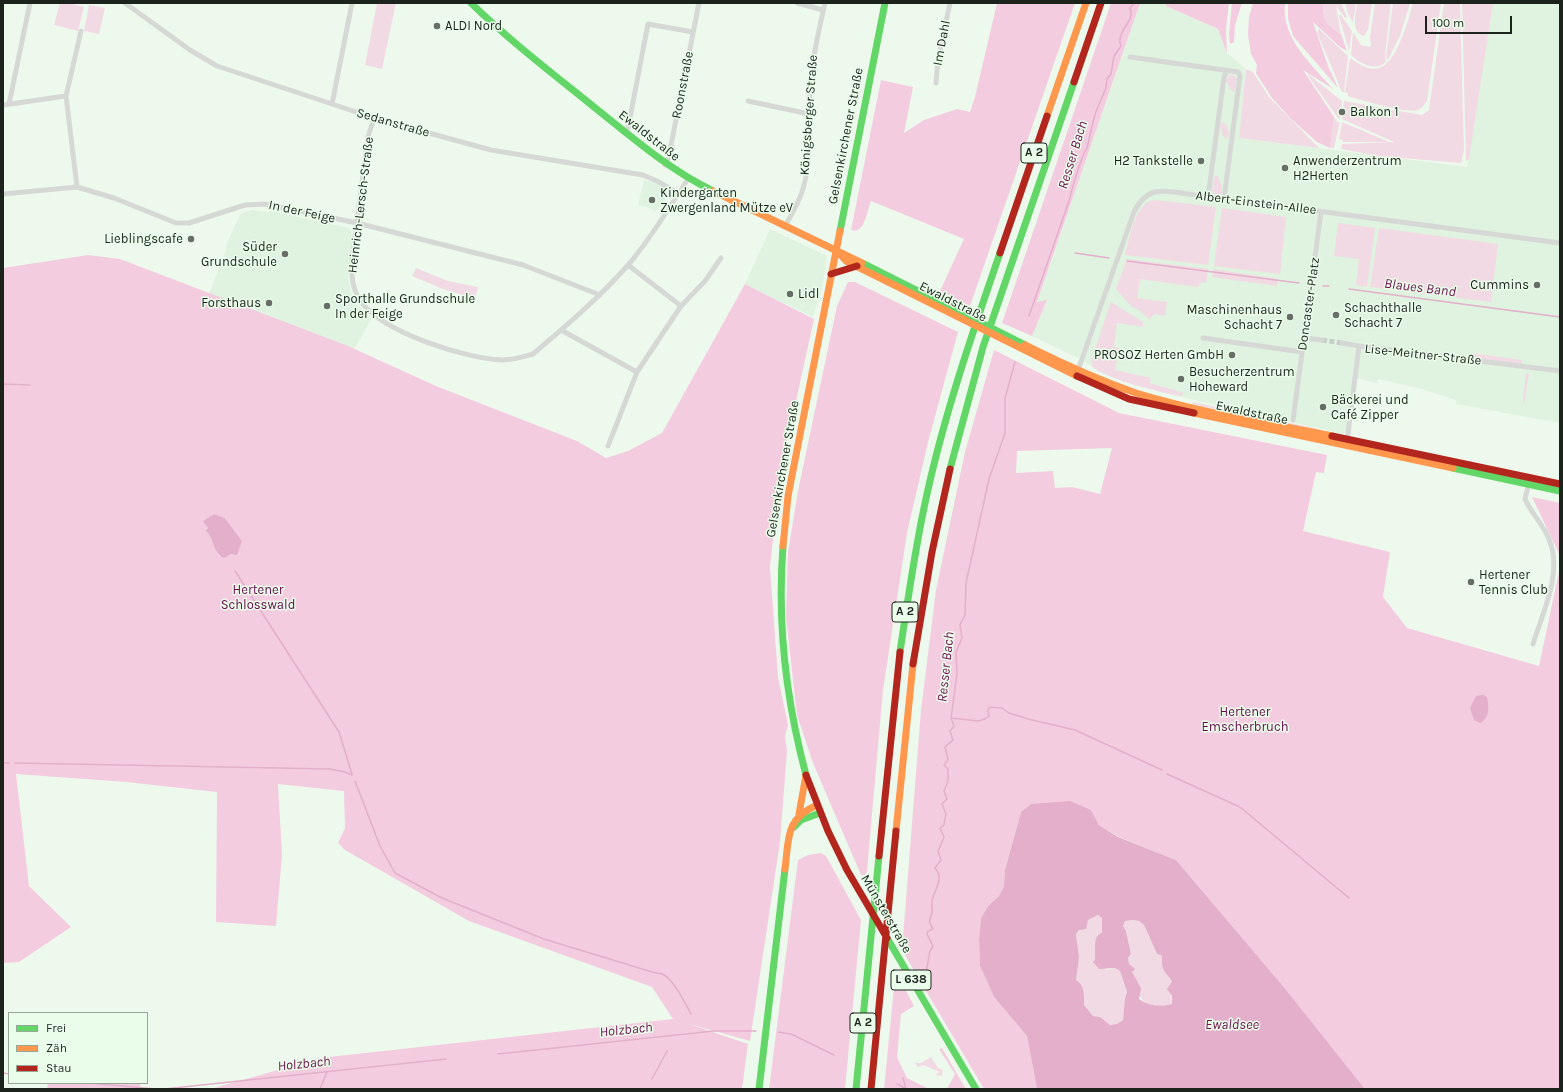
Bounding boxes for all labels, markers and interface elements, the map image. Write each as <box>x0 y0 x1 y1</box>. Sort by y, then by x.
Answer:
scale bar <box>1427 8 1514 34</box>
text: 100 m <box>1432 16 1464 30</box>
place label: ALDI Nord <box>445 18 502 34</box>
street label: Im Dahl <box>930 19 954 67</box>
marker: ALDI Nord <box>432 21 442 31</box>
street label: Roonstraße <box>669 50 697 120</box>
street label: Königsberger Straße <box>797 54 821 176</box>
street label: Gelsenkirchener Straße <box>825 66 867 206</box>
place label: Balkon 1 <box>1350 104 1399 120</box>
street label: Sedanstraße <box>355 105 431 141</box>
street label: Ewaldstraße <box>615 107 683 165</box>
marker: Balkon 1 <box>1337 107 1347 117</box>
water label: Resser Bach <box>1055 119 1091 191</box>
street label: Heinrich-Lersch-Straße <box>345 136 377 274</box>
road number: A 2 <box>1021 143 1047 163</box>
place label: H2 Tankstelle <box>1114 153 1193 169</box>
place label: Anwenderzentrum H2Herten <box>1293 153 1402 184</box>
marker: H2 Tankstelle <box>1196 156 1206 166</box>
marker: Anwenderzentrum H2Herten <box>1280 163 1290 173</box>
place label: Kindergarten Zwergenland Mütze eV <box>660 185 793 216</box>
street label: Albert-Einstein-Allee <box>1195 188 1317 218</box>
marker: Kindergarten Zwergenland Mütze eV <box>647 195 657 205</box>
street label: In der Feige <box>267 197 337 227</box>
place label: Lieblingscafe <box>104 231 183 247</box>
marker: Lieblingscafe <box>186 234 196 244</box>
place label: Süder Grundschule <box>201 239 277 270</box>
marker: Süder Grundschule <box>280 249 290 259</box>
street label: Doncaster-Platz <box>1295 256 1323 352</box>
water label: Blaues Band <box>1383 275 1457 301</box>
place label: Cummins <box>1470 277 1529 293</box>
street label: Ewaldstraße <box>917 278 989 326</box>
marker: Cummins <box>1532 280 1542 290</box>
place label: Lidl <box>798 286 819 302</box>
marker: Lidl <box>785 289 795 299</box>
place label: Sporthalle Grundschule In der Feige <box>335 291 475 322</box>
place label: Forsthaus <box>201 295 261 311</box>
marker: Forsthaus <box>264 298 274 308</box>
place label: Schachthalle Schacht 7 <box>1344 300 1422 331</box>
marker: Sporthalle Grundschule In der Feige <box>322 301 332 311</box>
place label: Maschinenhaus Schacht 7 <box>1187 302 1282 333</box>
marker: Schachthalle Schacht 7 <box>1331 310 1341 320</box>
marker: Maschinenhaus Schacht 7 <box>1285 312 1295 322</box>
street label: Lise-Meitner-Straße <box>1364 341 1482 369</box>
place label: PROSOZ Herten GmbH <box>1094 347 1224 363</box>
marker: PROSOZ Herten GmbH <box>1227 350 1237 360</box>
place label: Besucherzentrum Hoheward <box>1189 364 1295 395</box>
marker: Besucherzentrum Hoheward <box>1176 374 1186 384</box>
place label: Bäckerei und Café Zipper <box>1331 392 1409 423</box>
street label: Ewaldstraße <box>1214 398 1290 428</box>
street label: Gelsenkirchener Straße <box>763 399 803 539</box>
marker: Bäckerei und Café Zipper <box>1318 402 1328 412</box>
place label: Hertener Tennis Club <box>1479 567 1548 598</box>
marker: Hertener Tennis Club <box>1466 577 1476 587</box>
park label: Hertener Schlosswald <box>221 582 295 613</box>
road number: A 2 <box>892 602 918 622</box>
water label: Resser Bach <box>934 631 958 703</box>
park label: Hertener Emscherbruch <box>1201 704 1289 735</box>
street label: Münsterstraße <box>857 872 915 956</box>
road number: L 638 <box>891 970 931 990</box>
legend <box>8 1012 148 1084</box>
road number: A 2 <box>850 1013 876 1033</box>
water label: Ewaldsee <box>1205 1017 1259 1033</box>
water label: Holzbach <box>599 1019 653 1041</box>
text: Frei <box>46 1021 66 1035</box>
text: Zäh <box>46 1041 67 1055</box>
water label: Holzbach <box>277 1053 331 1075</box>
text: Stau <box>46 1061 72 1075</box>

